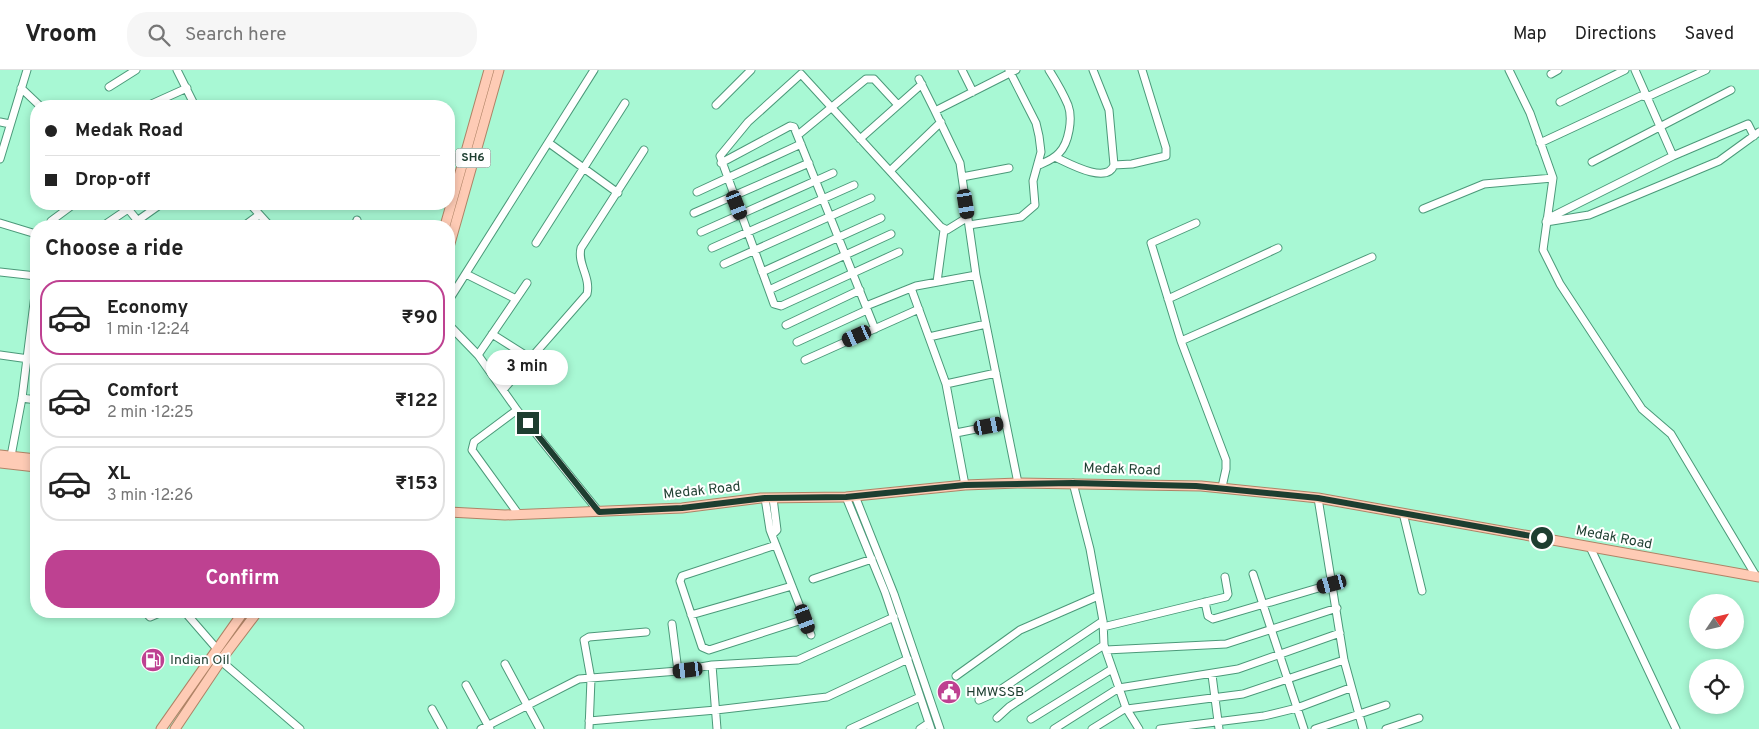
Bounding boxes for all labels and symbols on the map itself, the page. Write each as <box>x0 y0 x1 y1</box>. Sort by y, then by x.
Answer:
road number: SH6 <box>456 148 490 168</box>
car <box>724 188 749 222</box>
car <box>956 188 975 220</box>
car <box>840 323 873 349</box>
callout: 3 min <box>487 350 569 386</box>
route end <box>517 412 539 434</box>
car <box>972 416 1005 436</box>
street label: Medak Road <box>1083 460 1161 480</box>
street label: Medak Road <box>663 478 741 504</box>
street label: Medak Road <box>1574 522 1654 554</box>
route start <box>1531 527 1553 549</box>
car <box>1315 573 1348 595</box>
north arrow <box>1689 594 1744 649</box>
car <box>792 602 817 636</box>
fuel station icon: Indian Oil <box>140 647 166 673</box>
place label: Indian Oil <box>170 652 230 669</box>
car <box>672 661 703 679</box>
public building icon: HMWSSB <box>936 679 962 705</box>
place label: HMWSSB <box>966 684 1024 701</box>

